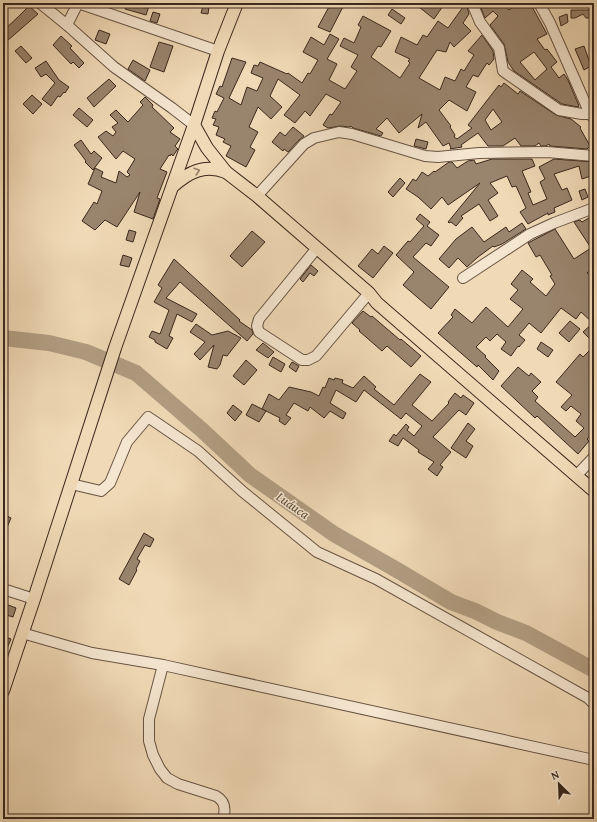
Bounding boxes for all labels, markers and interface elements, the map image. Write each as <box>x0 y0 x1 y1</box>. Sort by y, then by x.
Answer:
one-way arrow <box>194 167 201 176</box>
water label: Luáuca <box>272 487 313 524</box>
north arrow <box>539 764 579 804</box>
text: N <box>548 766 562 784</box>

